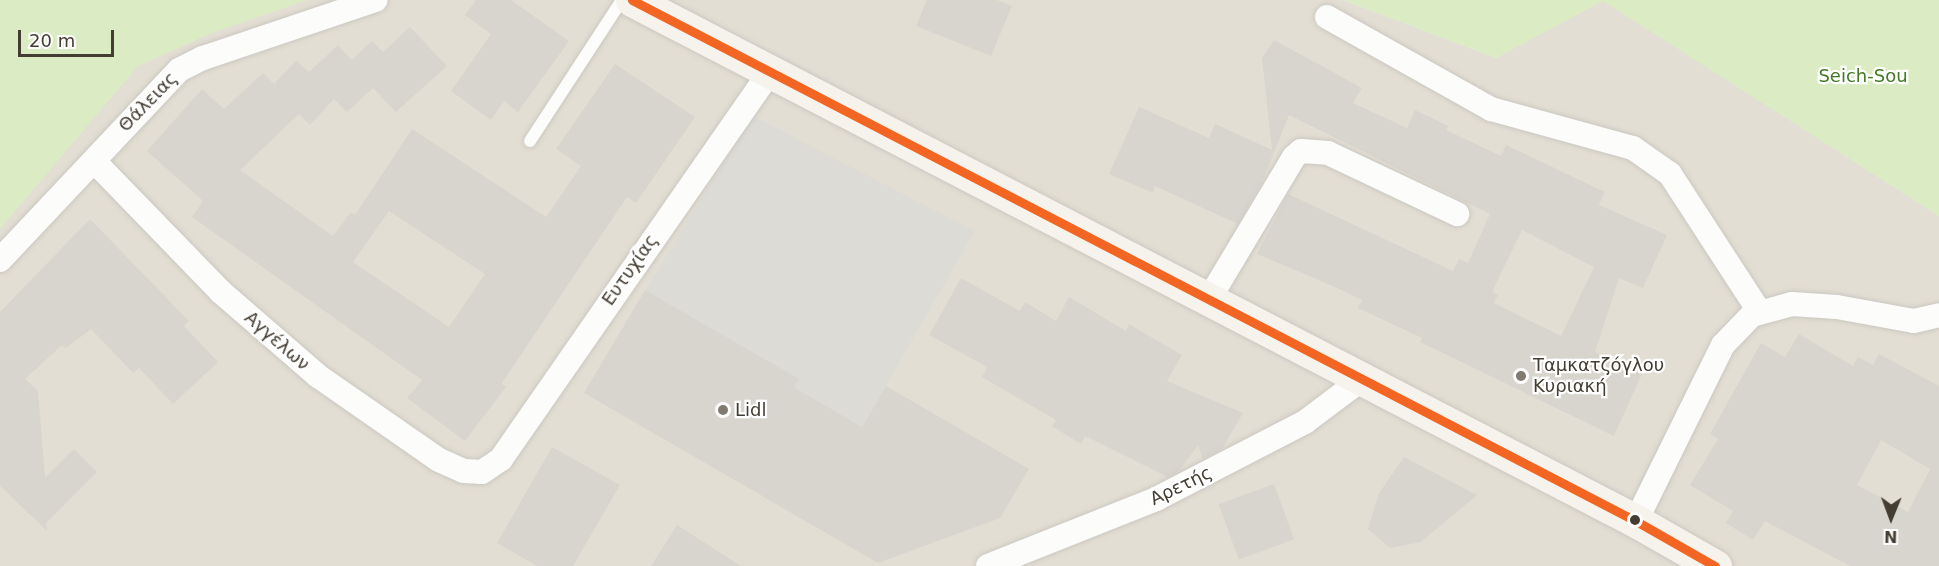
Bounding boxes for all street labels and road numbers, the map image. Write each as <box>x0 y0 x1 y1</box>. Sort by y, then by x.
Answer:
street label: Θάλειας <box>114 68 182 136</box>
street label: Ευτυχίας <box>598 230 662 310</box>
street label: Αγγέλων <box>240 307 314 375</box>
street label: Αρετής <box>1146 462 1216 510</box>

